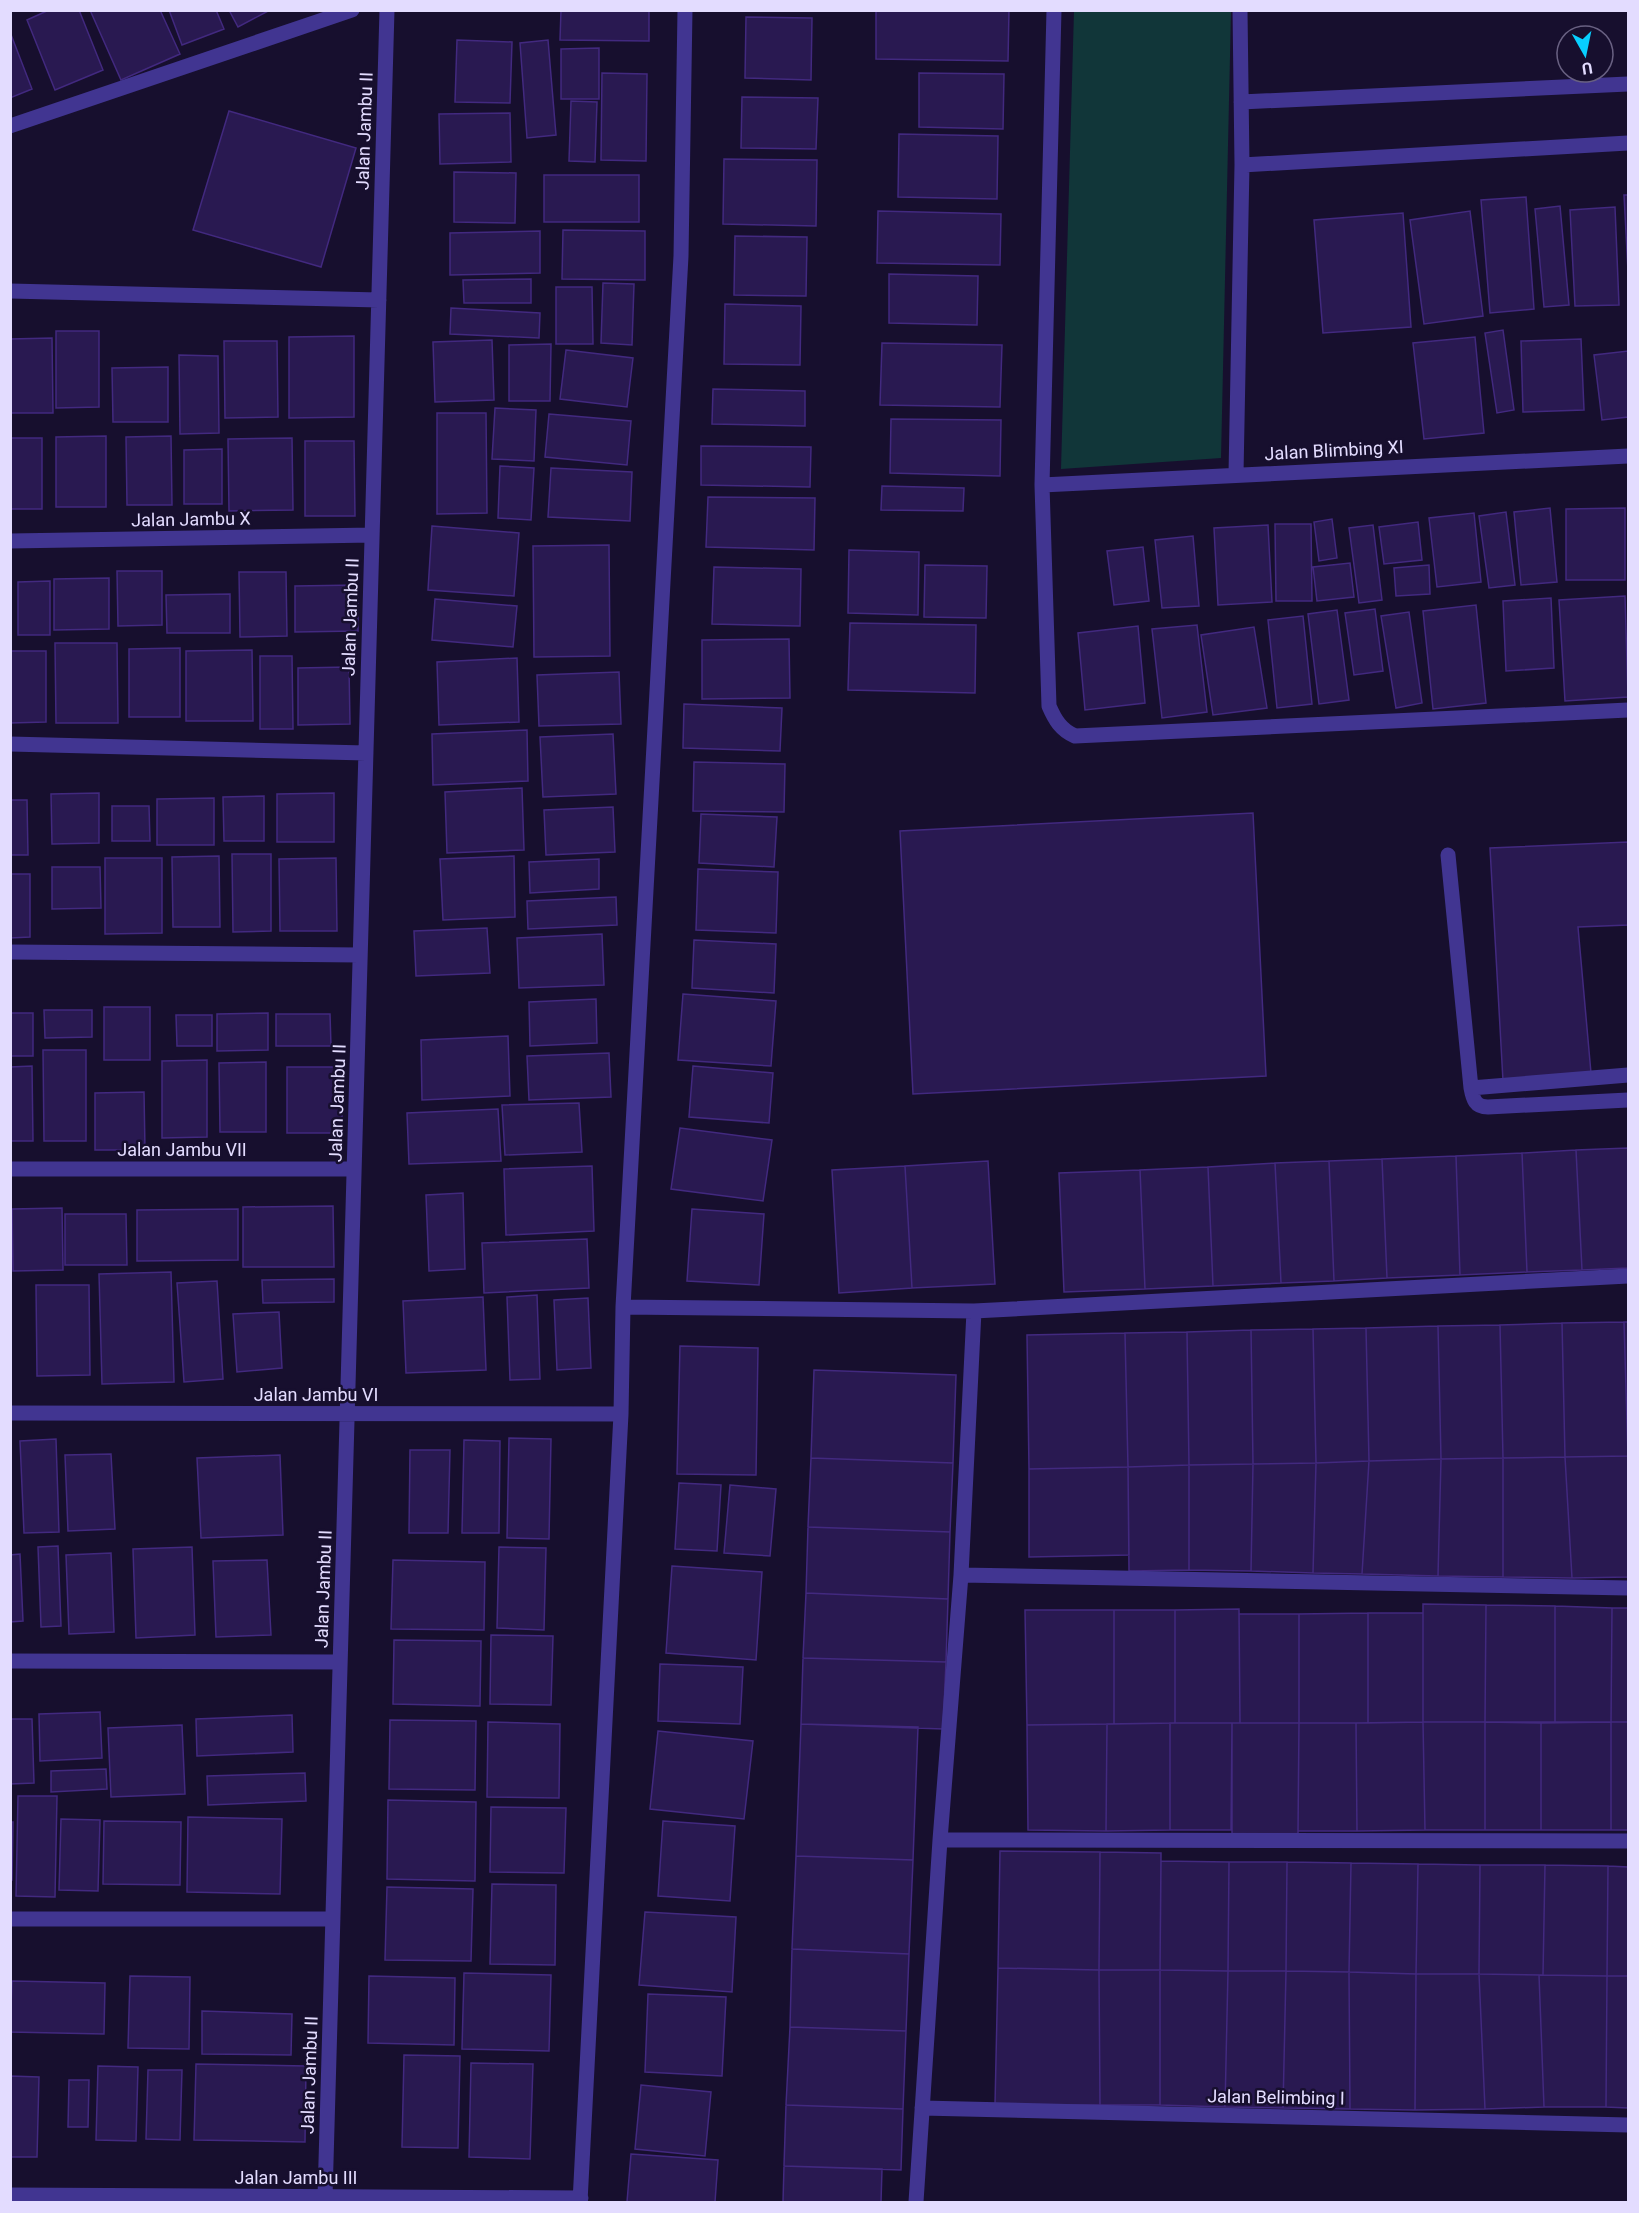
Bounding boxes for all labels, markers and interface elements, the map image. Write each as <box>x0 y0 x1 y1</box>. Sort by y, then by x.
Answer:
north arrow <box>1555 24 1615 84</box>
text: U <box>1581 58 1594 79</box>
street label: Jalan Jambu II <box>351 72 377 190</box>
street label: Jalan Blimbing XI <box>1264 436 1404 464</box>
street label: Jalan Jambu X <box>131 507 251 531</box>
street label: Jalan Jambu II <box>337 558 363 676</box>
street label: Jalan Jambu II <box>324 1044 350 1162</box>
street label: Jalan Jambu VII <box>117 1139 247 1160</box>
street label: Jalan Jambu VI <box>254 1384 378 1405</box>
street label: Jalan Jambu II <box>310 1530 336 1648</box>
street label: Jalan Jambu II <box>296 2016 322 2134</box>
street label: Jalan Belimbing I <box>1207 2085 1345 2109</box>
street label: Jalan Jambu III <box>235 2167 358 2188</box>

